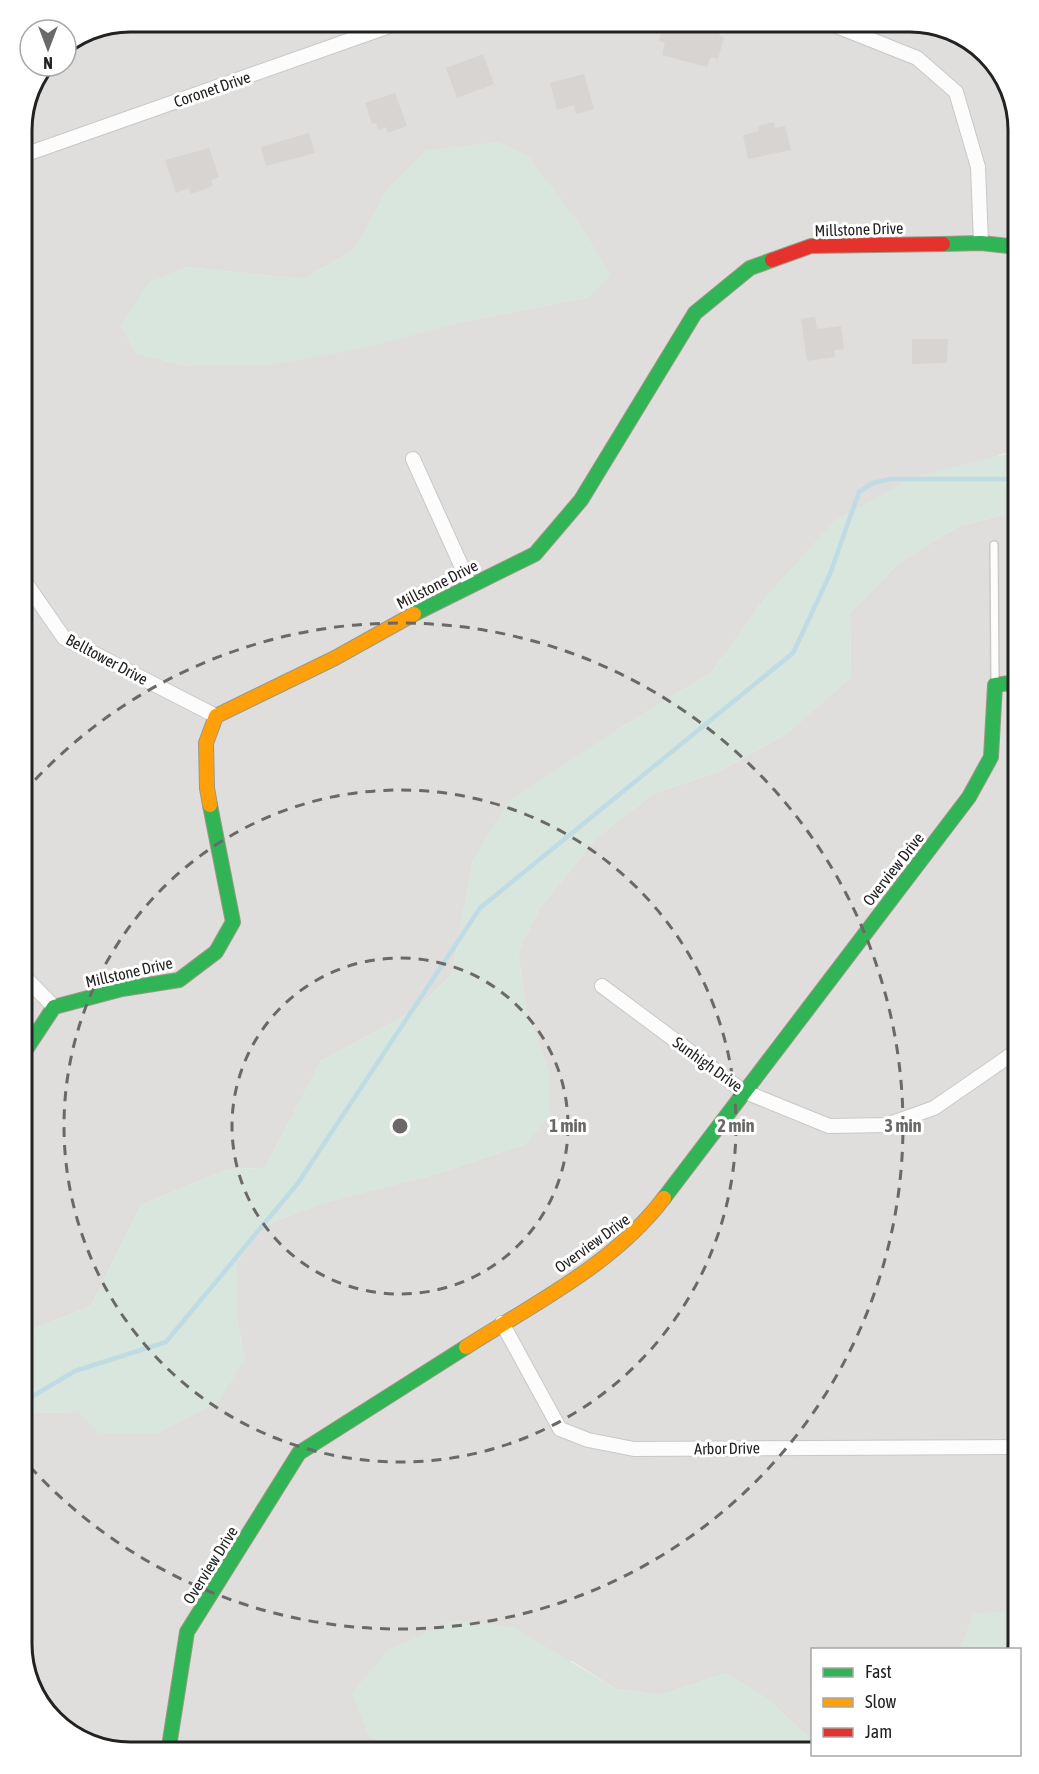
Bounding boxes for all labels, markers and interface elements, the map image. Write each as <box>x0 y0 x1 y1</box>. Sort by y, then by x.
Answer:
north arrow <box>18 18 78 78</box>
text: N <box>43 54 53 72</box>
street label: Coronet Drive <box>171 67 253 111</box>
street label: Millstone Drive <box>814 218 904 240</box>
street label: Millstone Drive <box>393 556 481 612</box>
street label: Belltower Drive <box>63 630 151 688</box>
street label: Overview Drive <box>859 829 927 909</box>
street label: Millstone Drive <box>84 953 174 991</box>
street label: Sunhigh Drive <box>669 1033 746 1096</box>
text: 1 min <box>550 1115 587 1136</box>
text: 2 min <box>718 1115 755 1136</box>
text: 3 min <box>885 1115 922 1136</box>
centre of rings <box>390 1116 410 1136</box>
street label: Overview Drive <box>551 1210 633 1276</box>
street label: Arbor Drive <box>694 1438 760 1458</box>
street label: Overview Drive <box>179 1523 241 1607</box>
legend <box>811 1648 1021 1756</box>
text: Fast <box>865 1661 892 1682</box>
text: Slow <box>865 1691 896 1712</box>
text: Jam <box>865 1721 892 1742</box>

